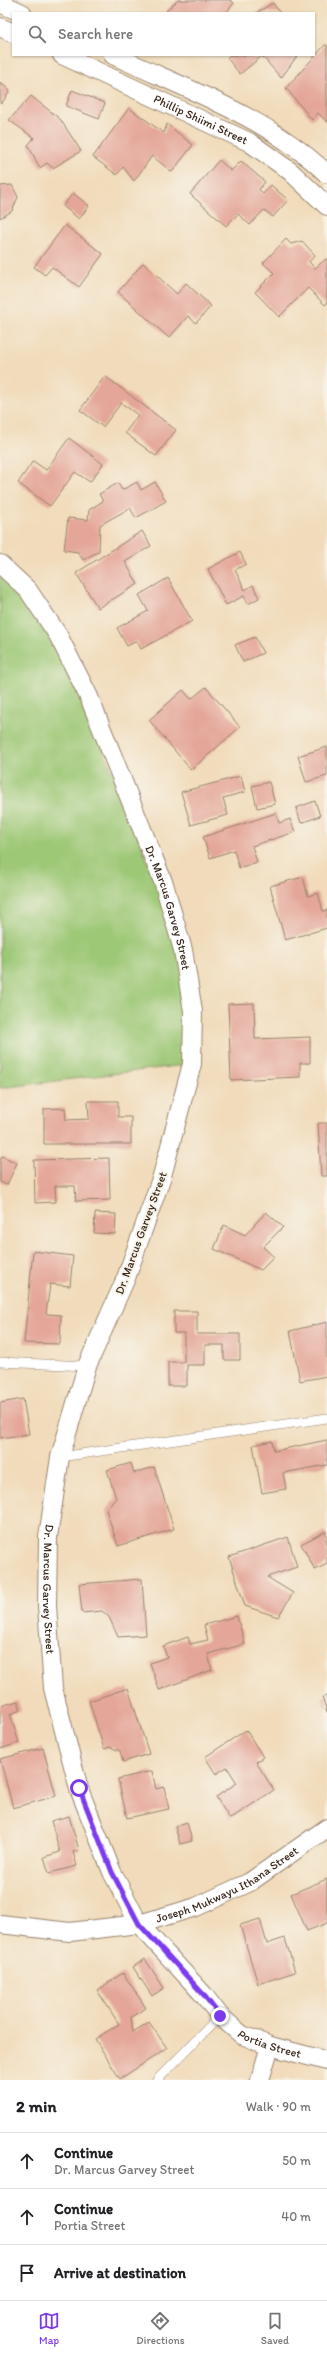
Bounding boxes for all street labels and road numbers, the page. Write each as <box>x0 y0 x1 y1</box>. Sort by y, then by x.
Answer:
street label: Phillip Shiimi Street <box>151 92 250 148</box>
street label: Dr. Marcus Garvey Street <box>142 843 193 971</box>
street label: Dr. Marcus Garvey Street <box>112 1169 170 1296</box>
street label: Dr. Marcus Garvey Street <box>40 1523 58 1655</box>
street label: Joseph Mukwayu Ithana Street <box>154 1843 301 1926</box>
street label: Portia Street <box>234 2027 303 2061</box>

